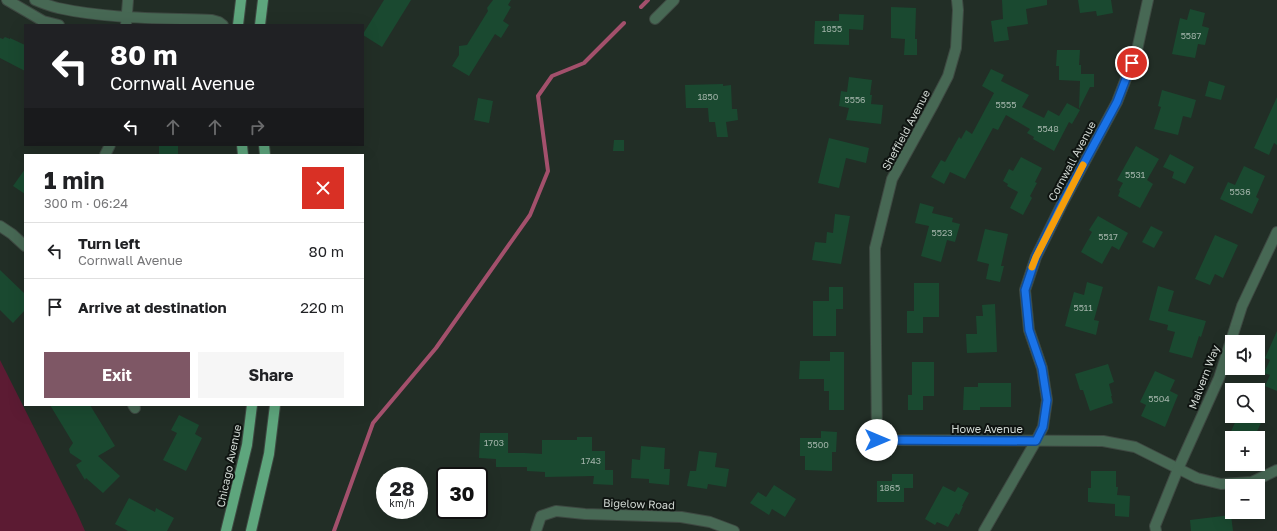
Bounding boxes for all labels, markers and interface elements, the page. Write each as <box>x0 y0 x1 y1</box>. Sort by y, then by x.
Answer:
house number: 1855 <box>822 23 842 34</box>
house number: 5587 <box>1181 30 1202 41</box>
text: 80 m <box>110 38 178 71</box>
icon: left <box>44 40 96 92</box>
pin <box>1115 46 1149 80</box>
icon: arrive <box>1121 52 1143 74</box>
text: Cornwall Avenue <box>110 72 255 94</box>
street label: Sheffield Avenue <box>879 87 932 172</box>
house number: 1850 <box>698 91 719 102</box>
house number: 5556 <box>844 94 866 105</box>
house number: 5555 <box>996 99 1016 110</box>
icon: left <box>120 116 142 138</box>
icon: ahead <box>162 116 184 138</box>
icon: ahead <box>204 116 226 138</box>
icon: right <box>246 116 268 138</box>
street label: Cornwall Avenue <box>1045 119 1098 203</box>
house number: 5548 <box>1037 123 1059 134</box>
text: 1 min <box>44 165 104 194</box>
button: close <box>302 167 344 209</box>
house number: 5531 <box>1125 169 1146 180</box>
house number: 5536 <box>1229 186 1251 197</box>
text: 300 m · 06:24 <box>44 195 128 211</box>
house number: 5523 <box>932 227 952 238</box>
house number: 5517 <box>1098 231 1118 242</box>
text: Turn left <box>78 234 140 252</box>
icon: left <box>44 240 66 262</box>
text: 80 m <box>309 242 344 260</box>
text: Cornwall Avenue <box>78 252 183 268</box>
icon: arrive <box>44 296 66 318</box>
text: Arrive at destination <box>78 298 227 316</box>
text: 220 m <box>300 298 344 316</box>
house number: 5511 <box>1073 302 1093 313</box>
map controls <box>1225 335 1265 519</box>
button: sound <box>1225 335 1265 375</box>
street label: Malvern Way <box>1185 343 1222 411</box>
button: Exit <box>44 352 190 398</box>
button: Share <box>198 352 344 398</box>
button: search <box>1225 383 1265 423</box>
house number: 5504 <box>1148 393 1170 404</box>
position arrow <box>856 419 898 461</box>
street label: Howe Avenue <box>951 422 1023 435</box>
street label: Chicago Avenue <box>213 423 244 509</box>
button: + <box>1225 431 1265 471</box>
house number: 1703 <box>484 437 504 448</box>
house number: 5500 <box>807 439 829 450</box>
house number: 1743 <box>581 455 601 466</box>
speed limit sign: 30 <box>436 467 488 519</box>
text: 28 <box>389 476 414 500</box>
button: − <box>1225 479 1265 519</box>
house number: 1865 <box>880 482 900 493</box>
street label: Bigelow Road <box>603 496 675 511</box>
text: km/h <box>389 497 415 509</box>

